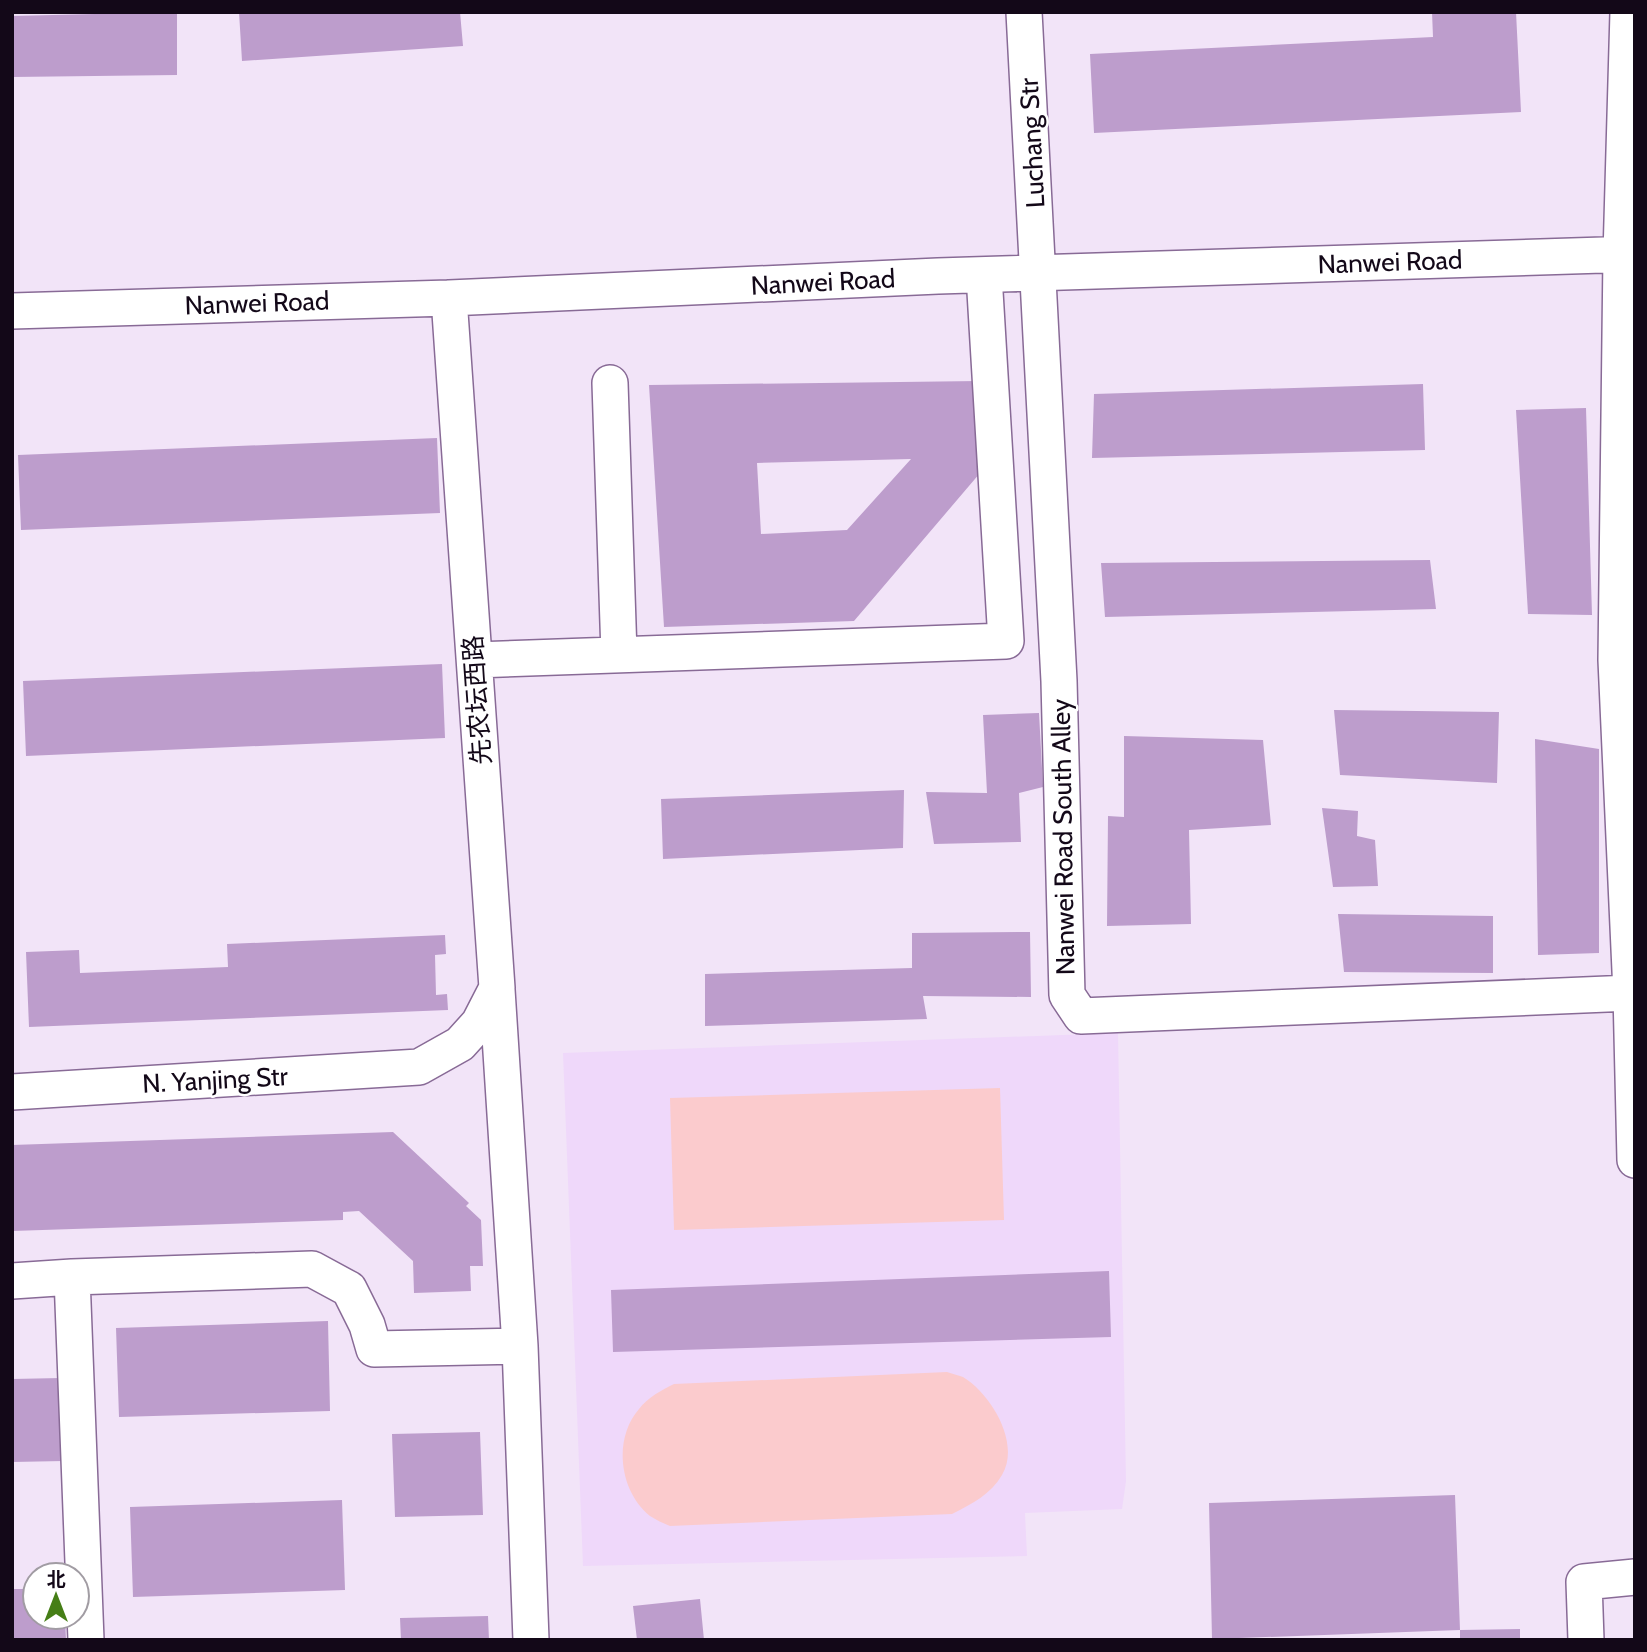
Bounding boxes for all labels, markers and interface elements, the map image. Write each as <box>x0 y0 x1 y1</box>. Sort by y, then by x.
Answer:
street label: Luchang Str <box>1013 76 1051 209</box>
street label: Nanwei Road <box>1317 243 1463 281</box>
street label: Nanwei Road <box>750 262 896 302</box>
street label: Nanwei Road <box>184 284 330 322</box>
street label: 先农坛西路 <box>457 634 497 766</box>
street label: Nanwei Road South Alley <box>1045 698 1081 976</box>
street label: N. Yanjing Str <box>141 1060 289 1100</box>
north arrow <box>21 1561 91 1631</box>
text: 北 <box>46 1568 66 1591</box>

